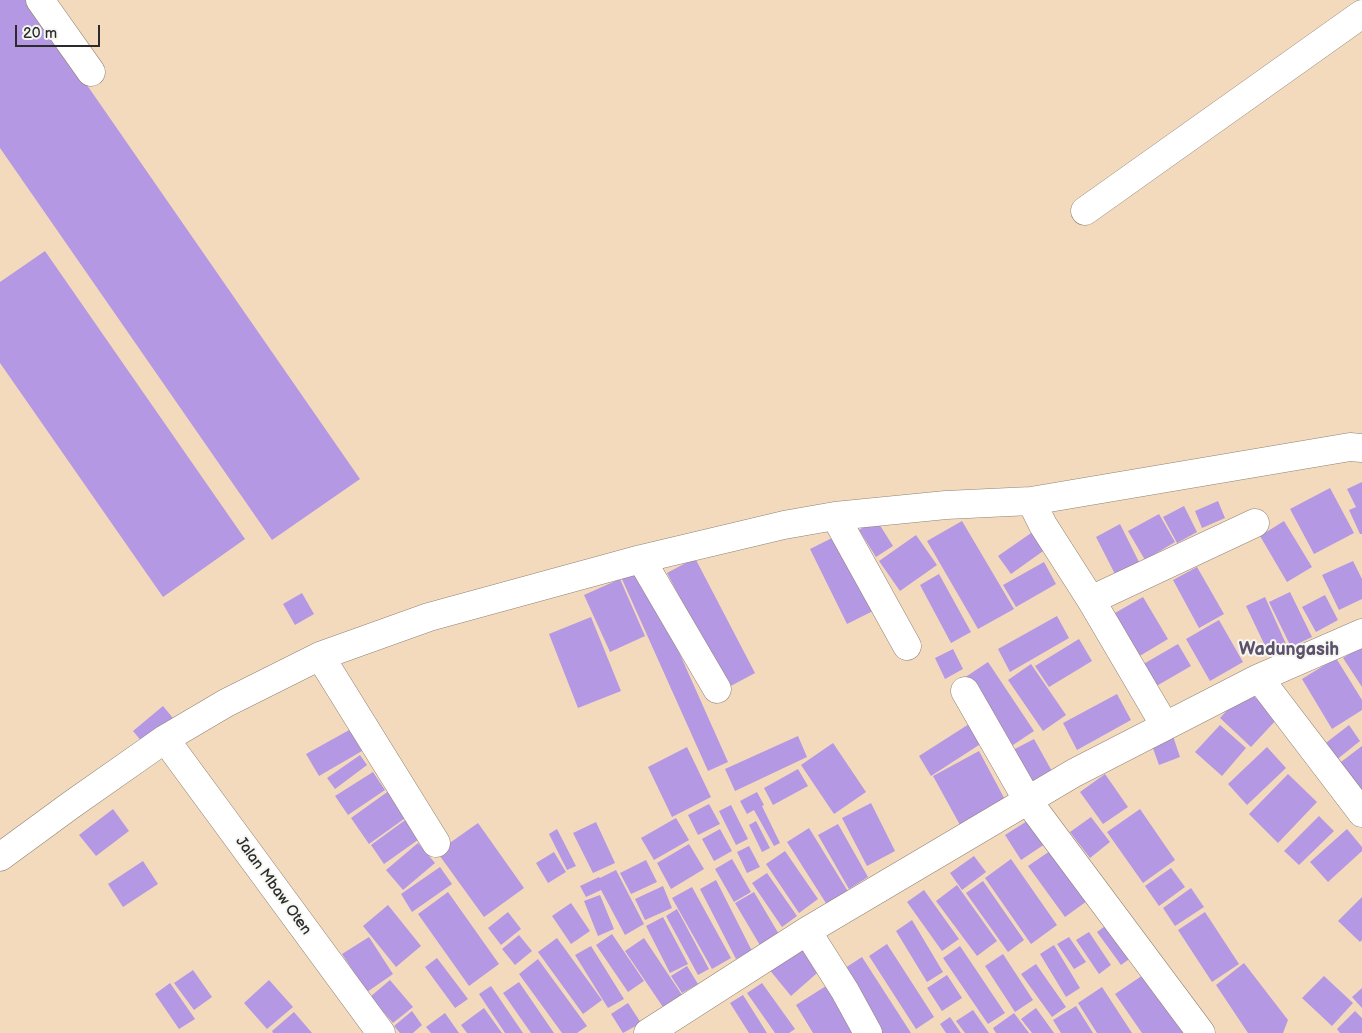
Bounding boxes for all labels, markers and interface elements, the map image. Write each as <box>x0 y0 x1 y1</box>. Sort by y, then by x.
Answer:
scale bar <box>18 15 102 47</box>
text: 20 m <box>23 24 57 43</box>
district label: Wadungasih <box>1239 639 1339 661</box>
street label: Jalan Mbaw Oten <box>231 833 315 939</box>

